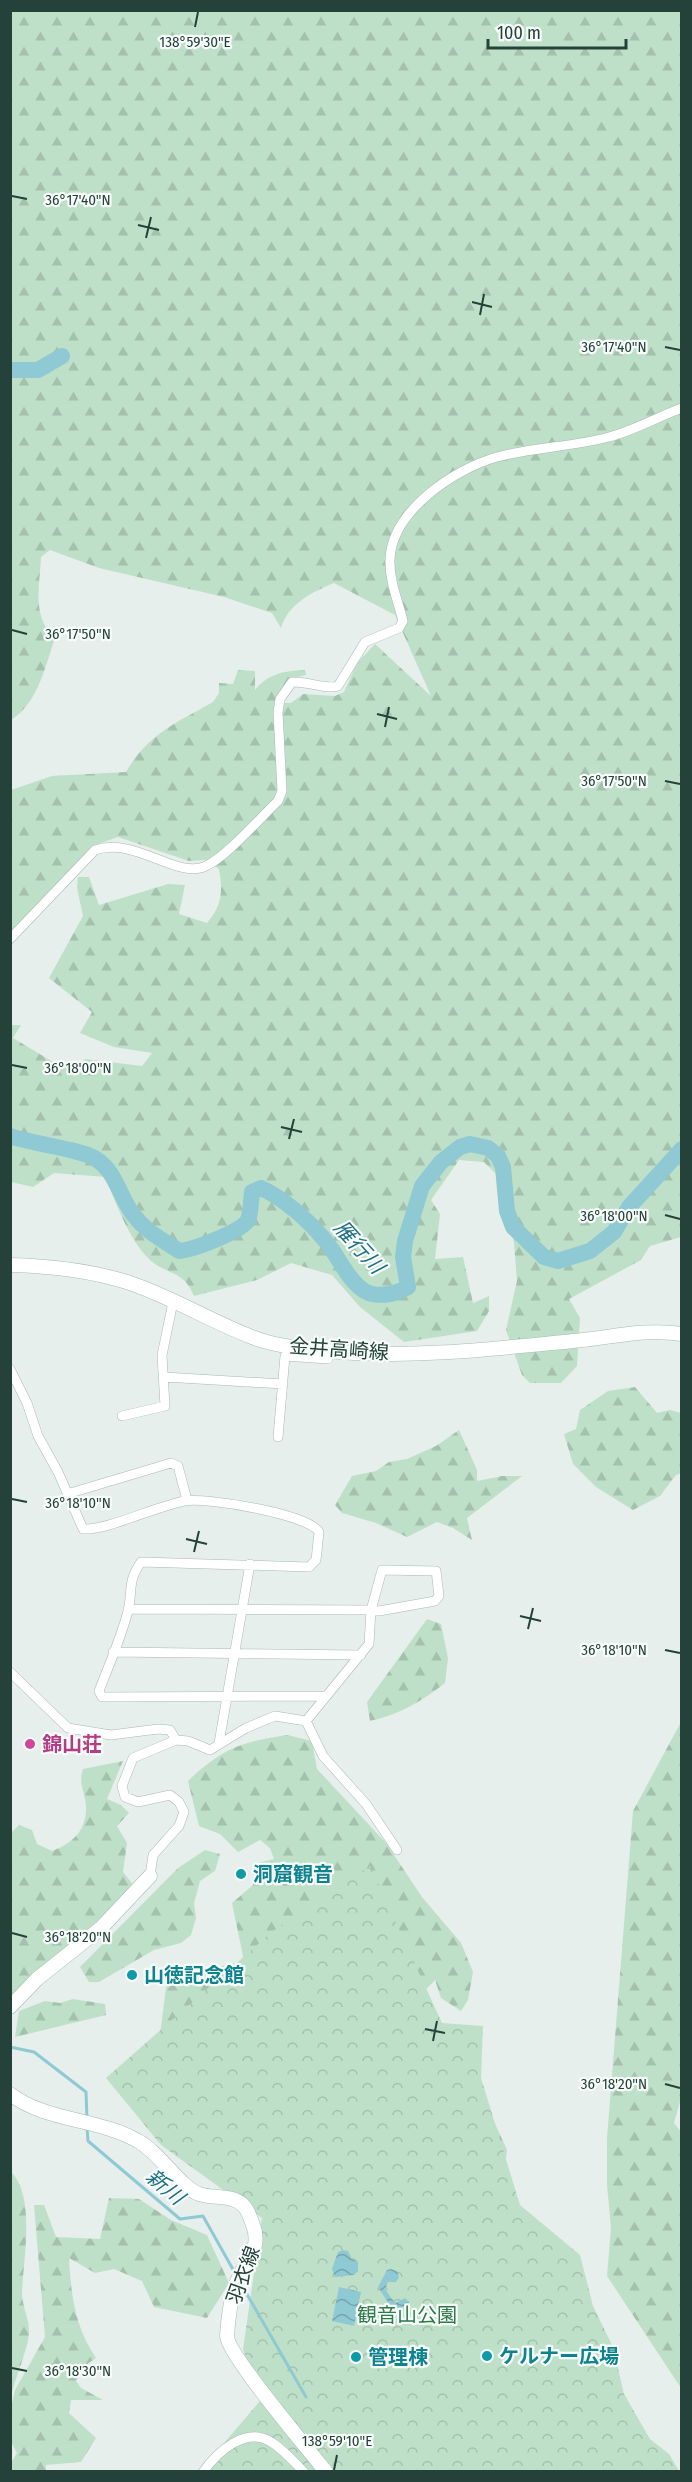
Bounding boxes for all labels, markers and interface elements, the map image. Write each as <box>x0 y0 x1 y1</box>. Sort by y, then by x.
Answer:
scale bar <box>488 12 626 50</box>
text: 100 m <box>497 22 541 44</box>
text: 138°59'30"E <box>159 33 231 51</box>
text: 36°17'40"N <box>45 191 111 209</box>
text: 36°17'40"N <box>581 338 647 356</box>
text: 36°17'50"N <box>45 625 111 643</box>
text: 36°17'50"N <box>581 772 647 790</box>
text: 36°18'00"N <box>44 1059 112 1077</box>
text: 36°18'00"N <box>580 1207 648 1225</box>
water label: 雁行川 <box>328 1215 391 1281</box>
street label: 金井高崎線 <box>288 1334 390 1364</box>
text: 36°18'10"N <box>45 1494 111 1512</box>
text: 36°18'10"N <box>581 1641 647 1659</box>
place label: 錦山荘 <box>42 1732 102 1756</box>
marker: 錦山荘 <box>23 1737 37 1751</box>
place label: 洞窟観音 <box>253 1862 333 1886</box>
marker: 洞窟観音 <box>234 1867 248 1881</box>
text: 36°18'20"N <box>45 1928 111 1946</box>
place label: 山徳記念館 <box>144 1963 244 1987</box>
marker: 山徳記念館 <box>125 1968 139 1982</box>
text: 36°18'20"N <box>581 2075 647 2093</box>
water label: 新川 <box>141 2164 191 2212</box>
street label: 羽衣線 <box>221 2243 265 2307</box>
park label: 観音山公園 <box>357 2303 457 2327</box>
place label: ケルナー広場 <box>499 2344 619 2368</box>
place label: 管理棟 <box>368 2345 428 2369</box>
marker: ケルナー広場 <box>480 2349 494 2363</box>
marker: 管理棟 <box>349 2350 363 2364</box>
text: 36°18'30"N <box>45 2362 111 2380</box>
text: 138°59'10"E <box>302 2432 372 2450</box>

